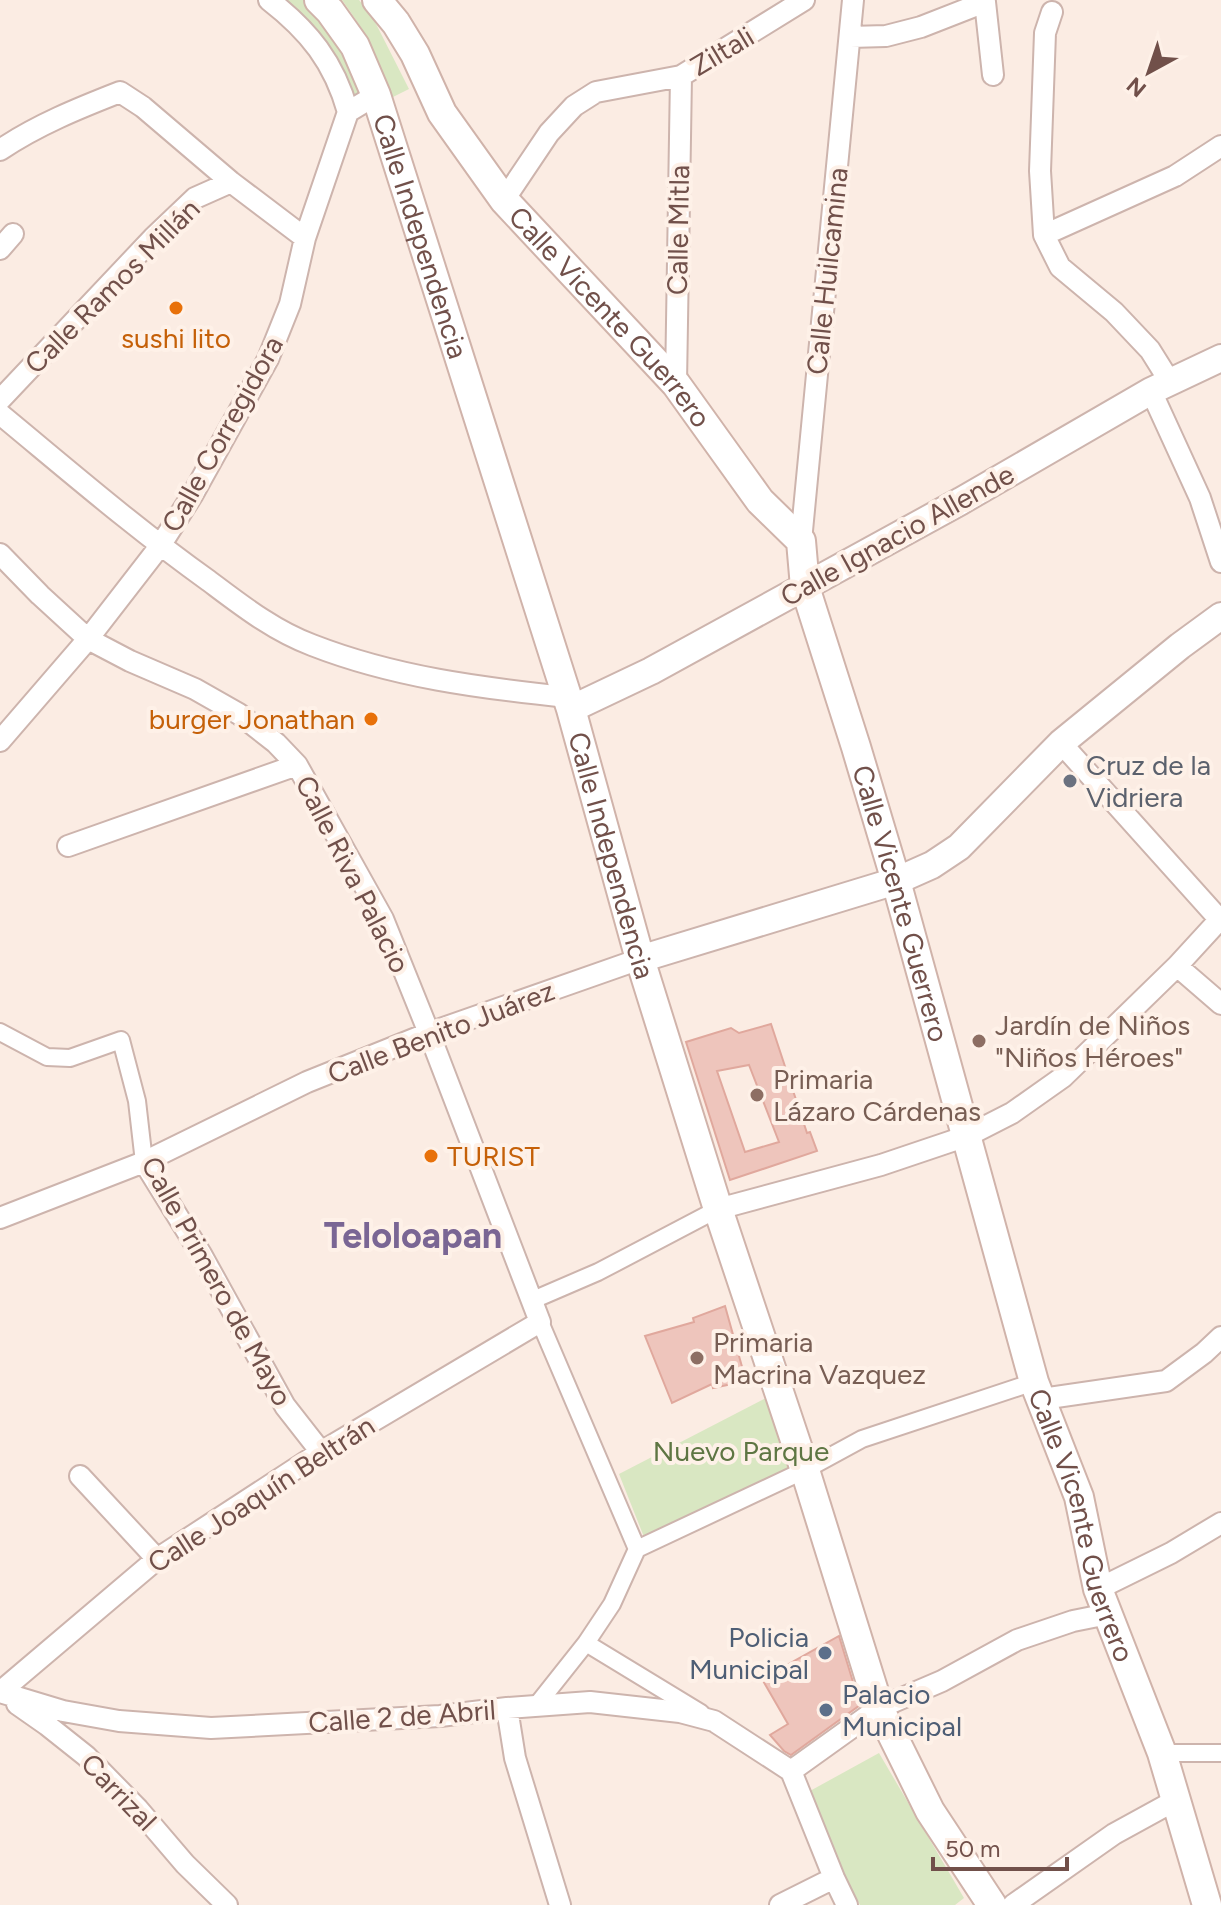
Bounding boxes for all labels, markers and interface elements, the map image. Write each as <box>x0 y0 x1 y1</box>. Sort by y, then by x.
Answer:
street label: Ziltali <box>684 19 760 83</box>
north arrow <box>1109 32 1189 112</box>
text: N <box>1121 71 1152 103</box>
street label: Calle Independencia <box>366 110 476 363</box>
street label: Calle Mitla <box>660 165 696 295</box>
street label: Calle Huilcamina <box>799 166 855 376</box>
street label: Calle Ramos Millán <box>18 192 206 380</box>
street label: Calle Vicente Guerrero <box>502 199 718 434</box>
marker: sushi lito <box>167 299 185 317</box>
place label: sushi lito <box>121 321 231 355</box>
street label: Calle Corregidora <box>154 330 290 538</box>
street label: Calle Ignacio Allende <box>774 457 1020 613</box>
place label: burger Jonathan <box>149 702 355 736</box>
marker: burger Jonathan <box>362 710 380 728</box>
street label: Calle Independencia <box>561 728 662 983</box>
place label: Cruz de la Vidriera <box>1086 748 1211 814</box>
street label: Calle Vicente Guerrero <box>845 761 956 1045</box>
street label: Calle Riva Palacio <box>289 770 417 978</box>
marker: Cruz de la Vidriera <box>1061 772 1079 790</box>
street label: Calle Benito Juárez <box>323 973 559 1091</box>
place label: Jardín de Niños "Niños Héroes" <box>995 1008 1190 1074</box>
marker: Jardín de Niños "Niños Héroes" <box>970 1032 988 1050</box>
place label: Primaria Lázaro Cárdenas <box>773 1062 981 1128</box>
marker: Primaria Lázaro Cárdenas <box>748 1086 766 1104</box>
place label: TURIST <box>447 1139 541 1173</box>
marker: TURIST <box>422 1147 440 1165</box>
street label: Calle Primero de Mayo <box>134 1150 300 1412</box>
district label: Teloloapan <box>324 1214 502 1257</box>
place label: Primaria Macrina Vazquez <box>713 1325 926 1391</box>
marker: Primaria Macrina Vazquez <box>688 1349 706 1367</box>
street label: Calle Vicente Guerrero <box>1021 1384 1142 1667</box>
street label: Calle Joaquín Beltrán <box>141 1408 381 1580</box>
park label: Nuevo Parque <box>653 1434 829 1468</box>
place label: Policia Municipal <box>689 1620 809 1686</box>
marker: Policia Municipal <box>816 1644 834 1662</box>
place label: Palacio Municipal <box>842 1677 962 1743</box>
street label: Calle 2 de Abril <box>307 1692 497 1740</box>
marker: Palacio Municipal <box>817 1701 835 1719</box>
street label: Carrizal <box>74 1746 164 1838</box>
scale bar <box>933 1821 1067 1871</box>
text: 50 m <box>945 1834 1001 1863</box>

